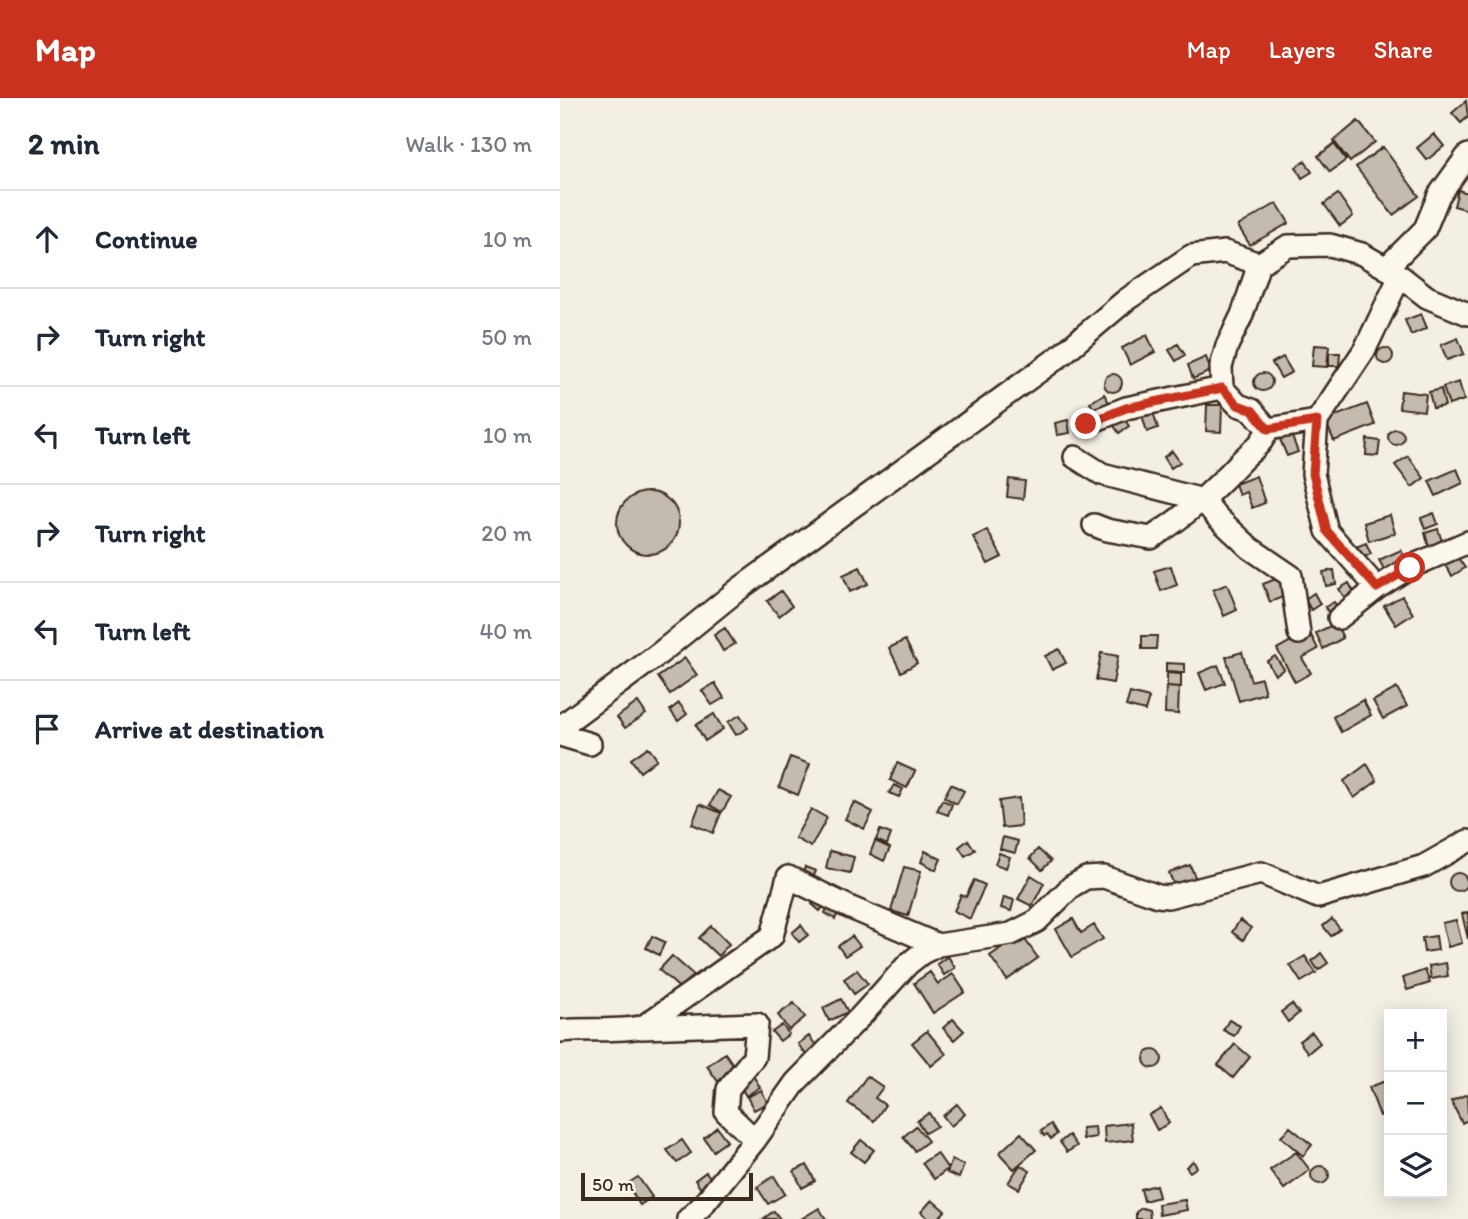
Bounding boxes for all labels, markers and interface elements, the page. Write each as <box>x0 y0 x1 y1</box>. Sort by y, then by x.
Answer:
text: Map <box>35 30 96 69</box>
text: Map <box>1187 35 1231 64</box>
text: Layers <box>1269 35 1336 64</box>
text: Share <box>1374 35 1433 64</box>
text: 2 min <box>28 125 99 162</box>
text: Walk · 130 m <box>405 130 532 158</box>
icon: ahead <box>28 220 66 258</box>
text: Continue <box>95 223 198 255</box>
text: 10 m <box>483 225 532 253</box>
icon: right <box>28 318 66 356</box>
text: Turn right <box>95 321 206 353</box>
text: 50 m <box>481 323 532 351</box>
route end <box>1070 408 1101 439</box>
icon: left <box>28 416 66 454</box>
text: Turn left <box>95 419 191 451</box>
text: 10 m <box>483 421 532 449</box>
icon: right <box>28 514 66 552</box>
text: Turn right <box>95 517 206 549</box>
text: 20 m <box>481 519 532 547</box>
route start <box>1394 552 1425 583</box>
icon: left <box>28 612 66 650</box>
text: Turn left <box>95 615 191 647</box>
text: 40 m <box>479 617 532 645</box>
icon: arrive <box>28 710 66 748</box>
text: Arrive at destination <box>95 713 324 745</box>
map controls <box>1384 1009 1447 1198</box>
button: + <box>1384 1009 1447 1072</box>
button: − <box>1384 1072 1447 1135</box>
button: layers <box>1384 1135 1447 1198</box>
scale bar <box>581 1170 752 1202</box>
text: 50 m <box>592 1173 634 1196</box>

